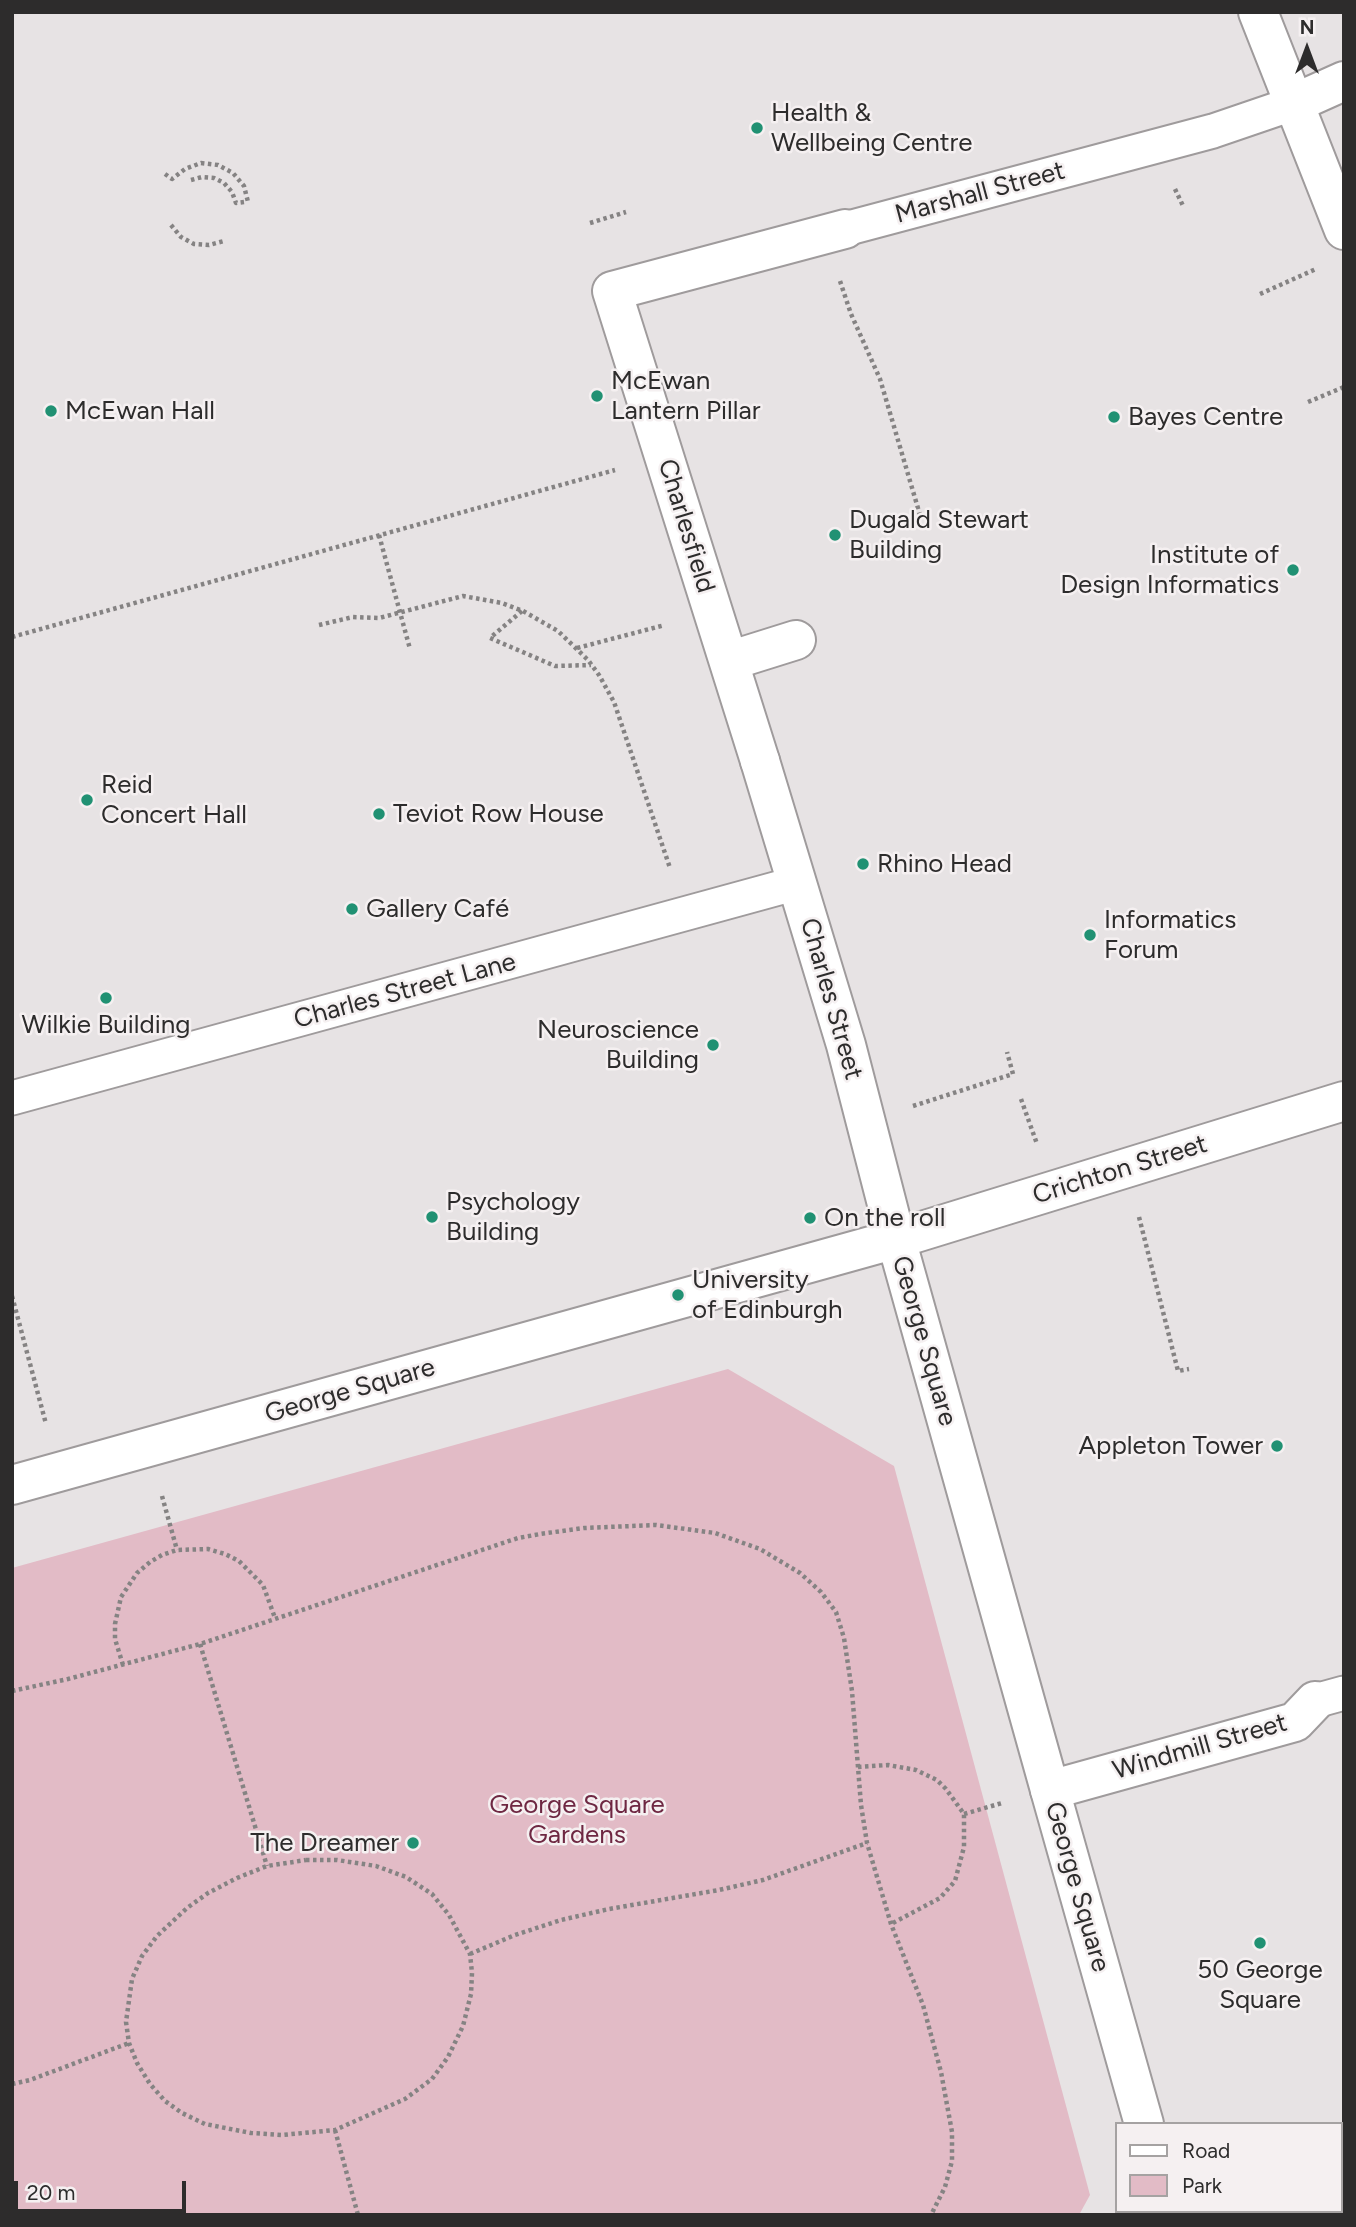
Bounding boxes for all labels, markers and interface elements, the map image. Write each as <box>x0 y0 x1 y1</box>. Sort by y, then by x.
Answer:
north arrow <box>1272 14 1342 84</box>
text: N <box>1300 16 1314 39</box>
place label: Health & Wellbeing Centre <box>771 97 972 158</box>
marker: Health & Wellbeing Centre <box>749 120 765 136</box>
street label: Marshall Street <box>892 155 1068 231</box>
place label: McEwan Lantern Pillar <box>611 365 761 426</box>
marker: McEwan Lantern Pillar <box>589 388 605 404</box>
place label: McEwan Hall <box>65 395 215 427</box>
place label: Bayes Centre <box>1128 401 1283 433</box>
marker: McEwan Hall <box>43 403 59 419</box>
marker: Bayes Centre <box>1106 409 1122 425</box>
street label: Charlesfield <box>651 455 721 597</box>
place label: Dugald Stewart Building <box>849 504 1029 566</box>
marker: Dugald Stewart Building <box>827 527 843 543</box>
place label: Institute of Design Informatics <box>1060 539 1279 600</box>
marker: Institute of Design Informatics <box>1285 562 1301 578</box>
place label: Reid Concert Hall <box>101 769 247 830</box>
marker: Reid Concert Hall <box>79 792 95 808</box>
place label: Teviot Row House <box>393 798 604 830</box>
marker: Teviot Row House <box>371 806 387 822</box>
place label: Rhino Head <box>877 848 1012 880</box>
marker: Rhino Head <box>855 856 871 872</box>
place label: Gallery Café <box>366 893 509 925</box>
marker: Gallery Café <box>344 901 360 917</box>
place label: Informatics Forum <box>1104 904 1236 965</box>
street label: Charles Street <box>793 915 869 1083</box>
marker: Informatics Forum <box>1082 927 1098 943</box>
street label: Charles Street Lane <box>291 946 519 1036</box>
marker: Wilkie Building <box>98 990 114 1006</box>
place label: Wilkie Building <box>21 1009 191 1041</box>
place label: Neuroscience Building <box>537 1014 699 1076</box>
marker: Neuroscience Building <box>705 1037 721 1053</box>
street label: Crichton Street <box>1029 1129 1211 1211</box>
place label: Psychology Building <box>446 1186 580 1248</box>
place label: On the roll <box>824 1202 945 1234</box>
marker: Psychology Building <box>424 1209 440 1225</box>
marker: On the roll <box>802 1210 818 1226</box>
street label: George Square <box>885 1252 963 1430</box>
place label: University of Edinburgh <box>692 1264 843 1326</box>
marker: University of Edinburgh <box>670 1287 686 1303</box>
street label: George Square <box>261 1352 439 1430</box>
place label: Appleton Tower <box>1078 1430 1263 1462</box>
marker: Appleton Tower <box>1269 1438 1285 1454</box>
street label: Windmill Street <box>1109 1707 1291 1787</box>
park label: George Square Gardens <box>489 1789 665 1850</box>
street label: George Square <box>1038 1798 1116 1976</box>
place label: The Dreamer <box>250 1827 399 1859</box>
marker: The Dreamer <box>405 1835 421 1851</box>
marker: 50 George Square <box>1252 1935 1268 1951</box>
place label: 50 George Square <box>1197 1954 1323 2016</box>
legend <box>1114 2122 1342 2213</box>
text: Road <box>1182 2138 1230 2163</box>
scale bar <box>18 2168 189 2212</box>
text: Park <box>1182 2173 1222 2198</box>
text: 20 m <box>27 2180 75 2205</box>

